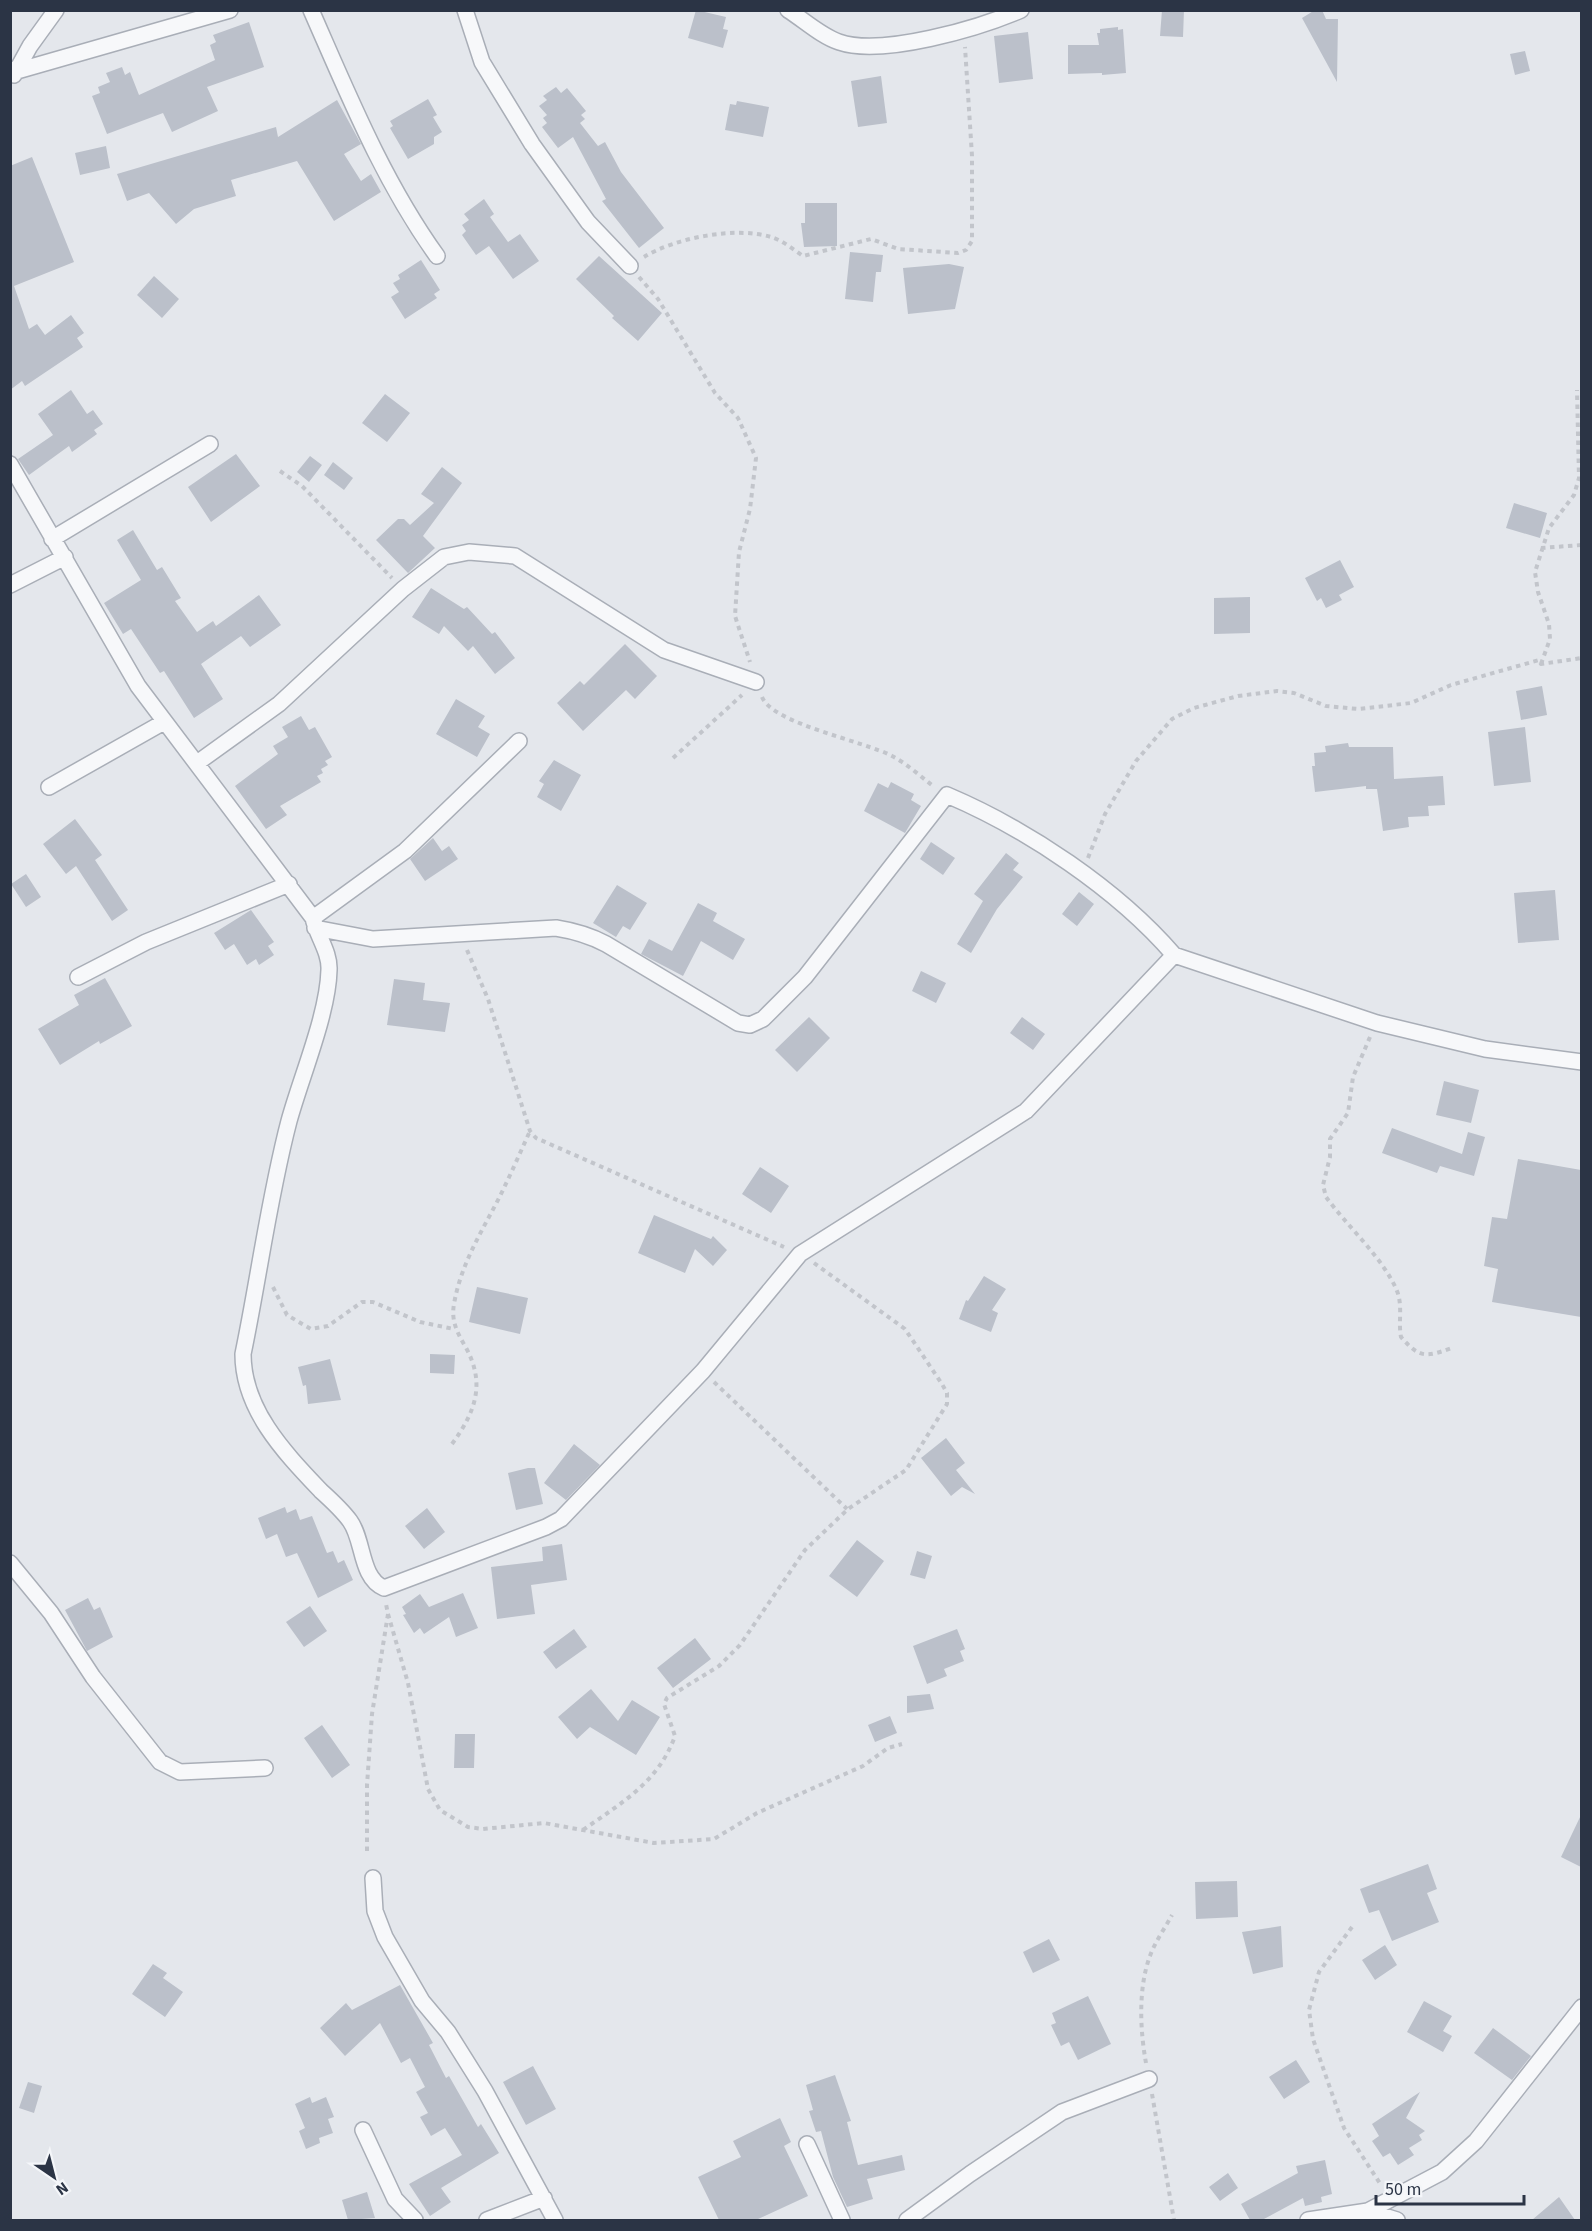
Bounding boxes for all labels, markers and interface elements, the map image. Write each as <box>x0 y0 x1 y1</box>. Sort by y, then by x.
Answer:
north arrow <box>24 2147 84 2207</box>
scale bar <box>1376 2168 1524 2206</box>
text: N <box>51 2176 73 2201</box>
text: 50 m <box>1385 2177 1421 2202</box>

